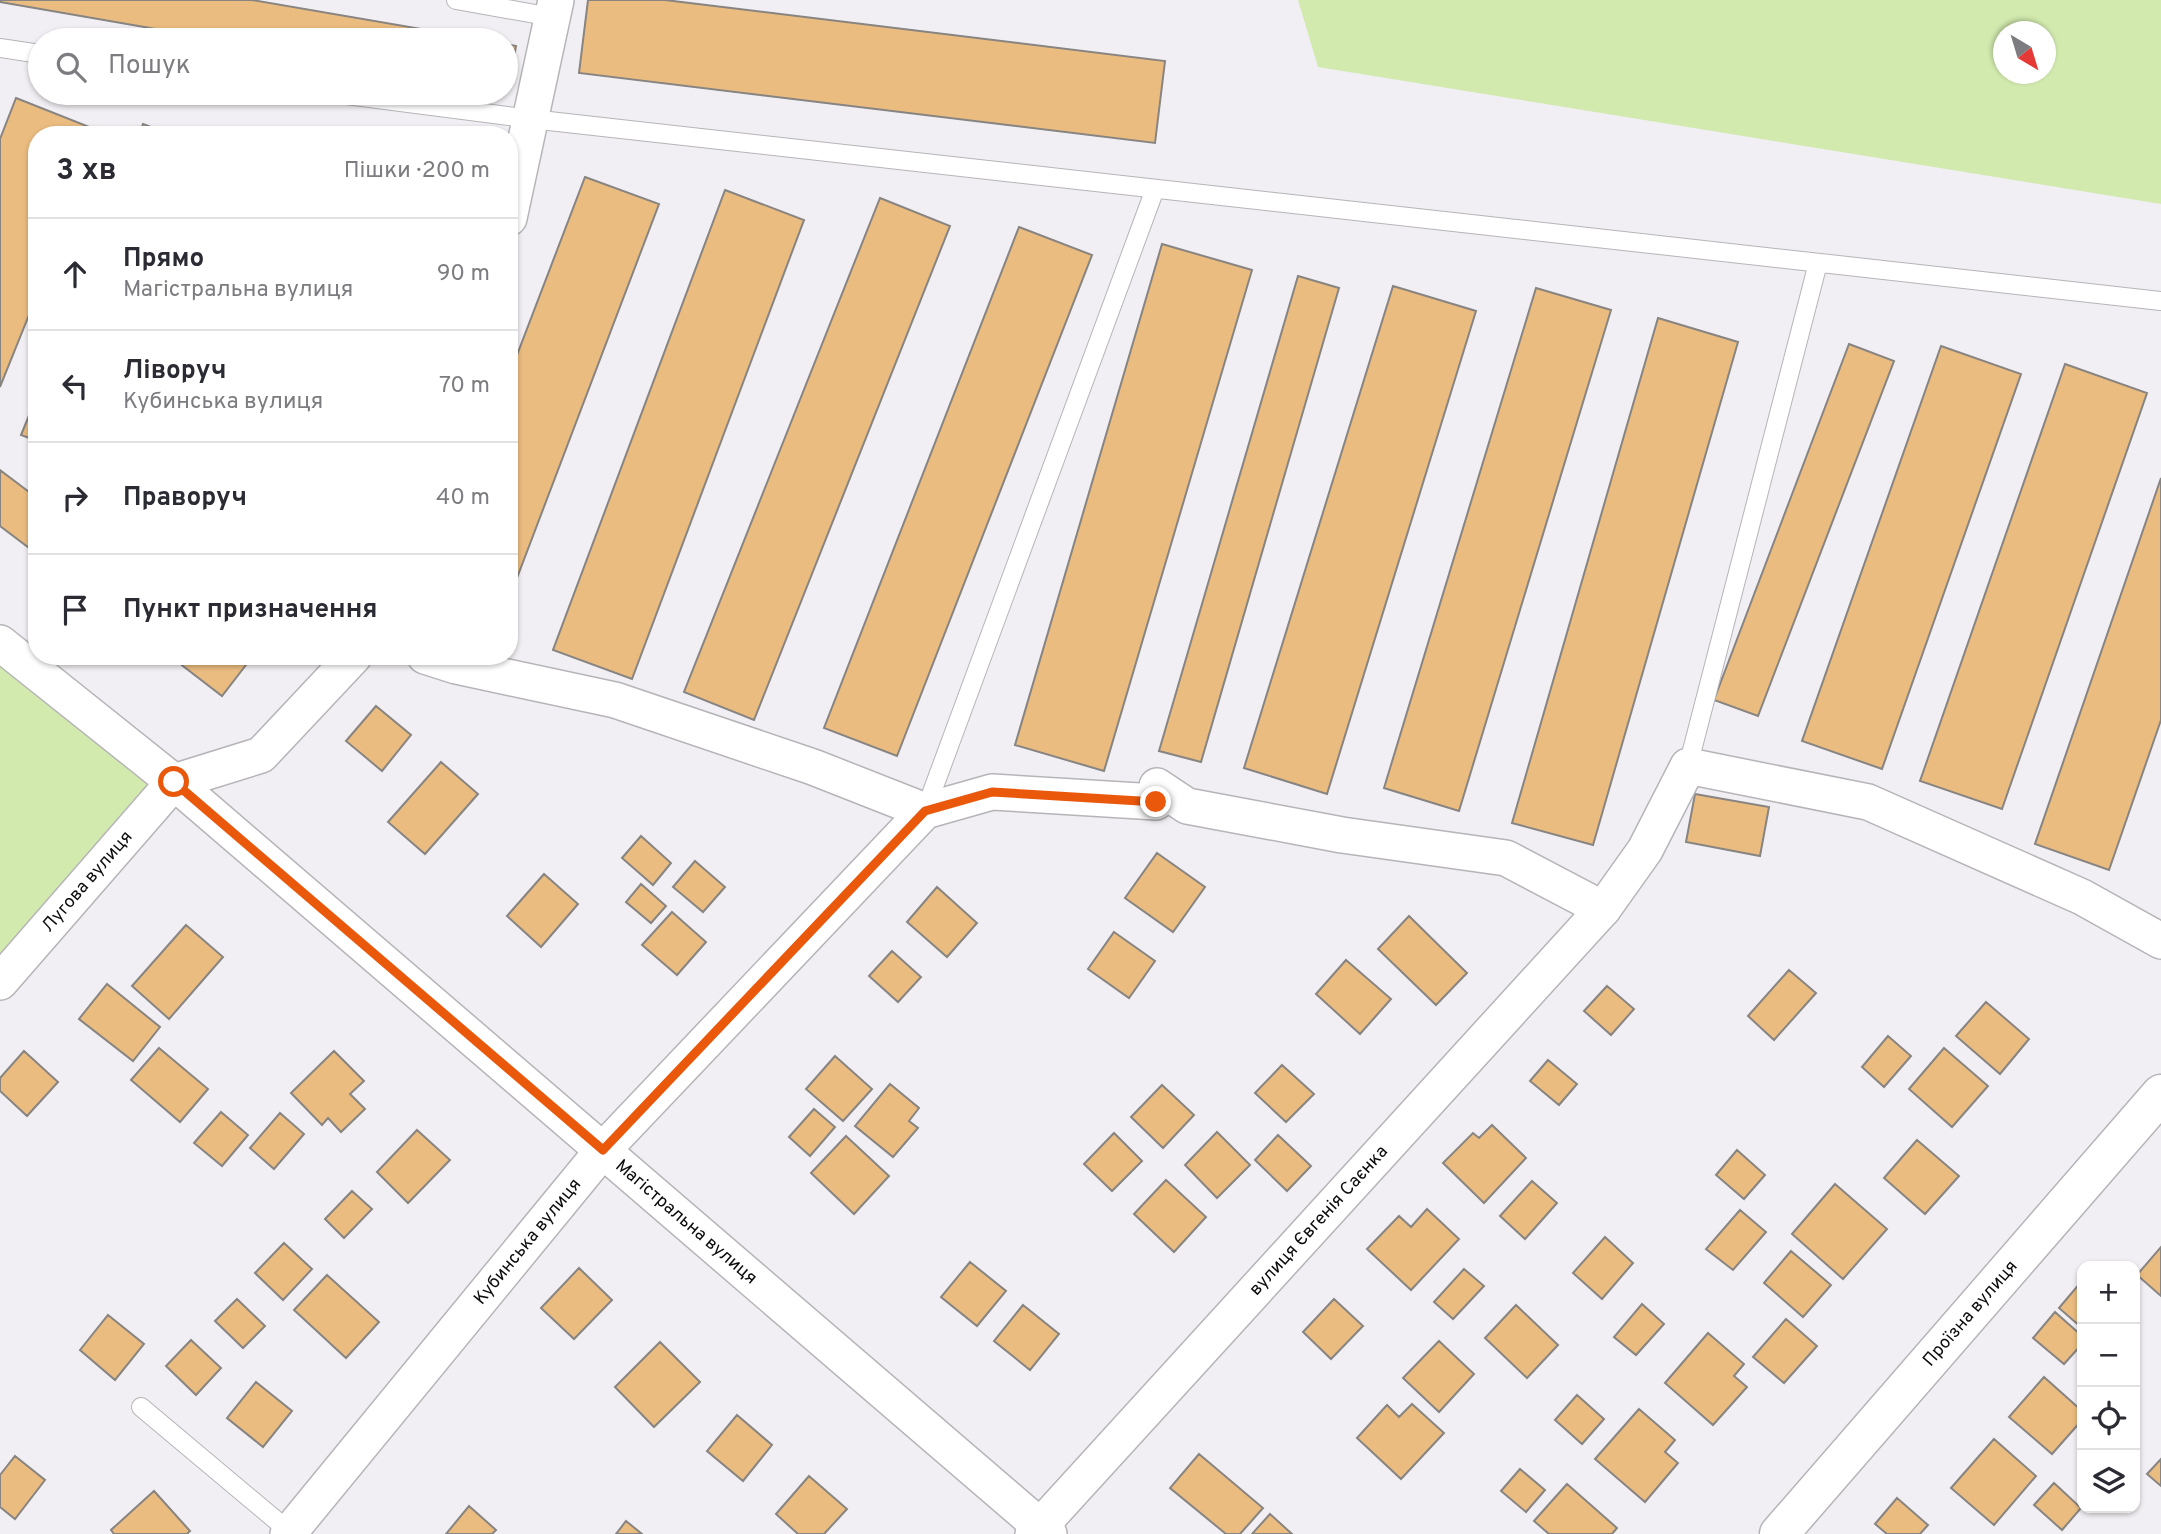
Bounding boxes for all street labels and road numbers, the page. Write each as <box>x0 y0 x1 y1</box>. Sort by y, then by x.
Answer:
street label: Лугова вулиця <box>37 826 138 937</box>
street label: вулиця Євгенія Саєнка <box>1244 1141 1393 1301</box>
street label: Магістральна вулиця <box>610 1155 762 1290</box>
street label: Кубинська вулиця <box>469 1174 586 1310</box>
street label: Проїзна вулиця <box>1918 1256 2023 1371</box>

